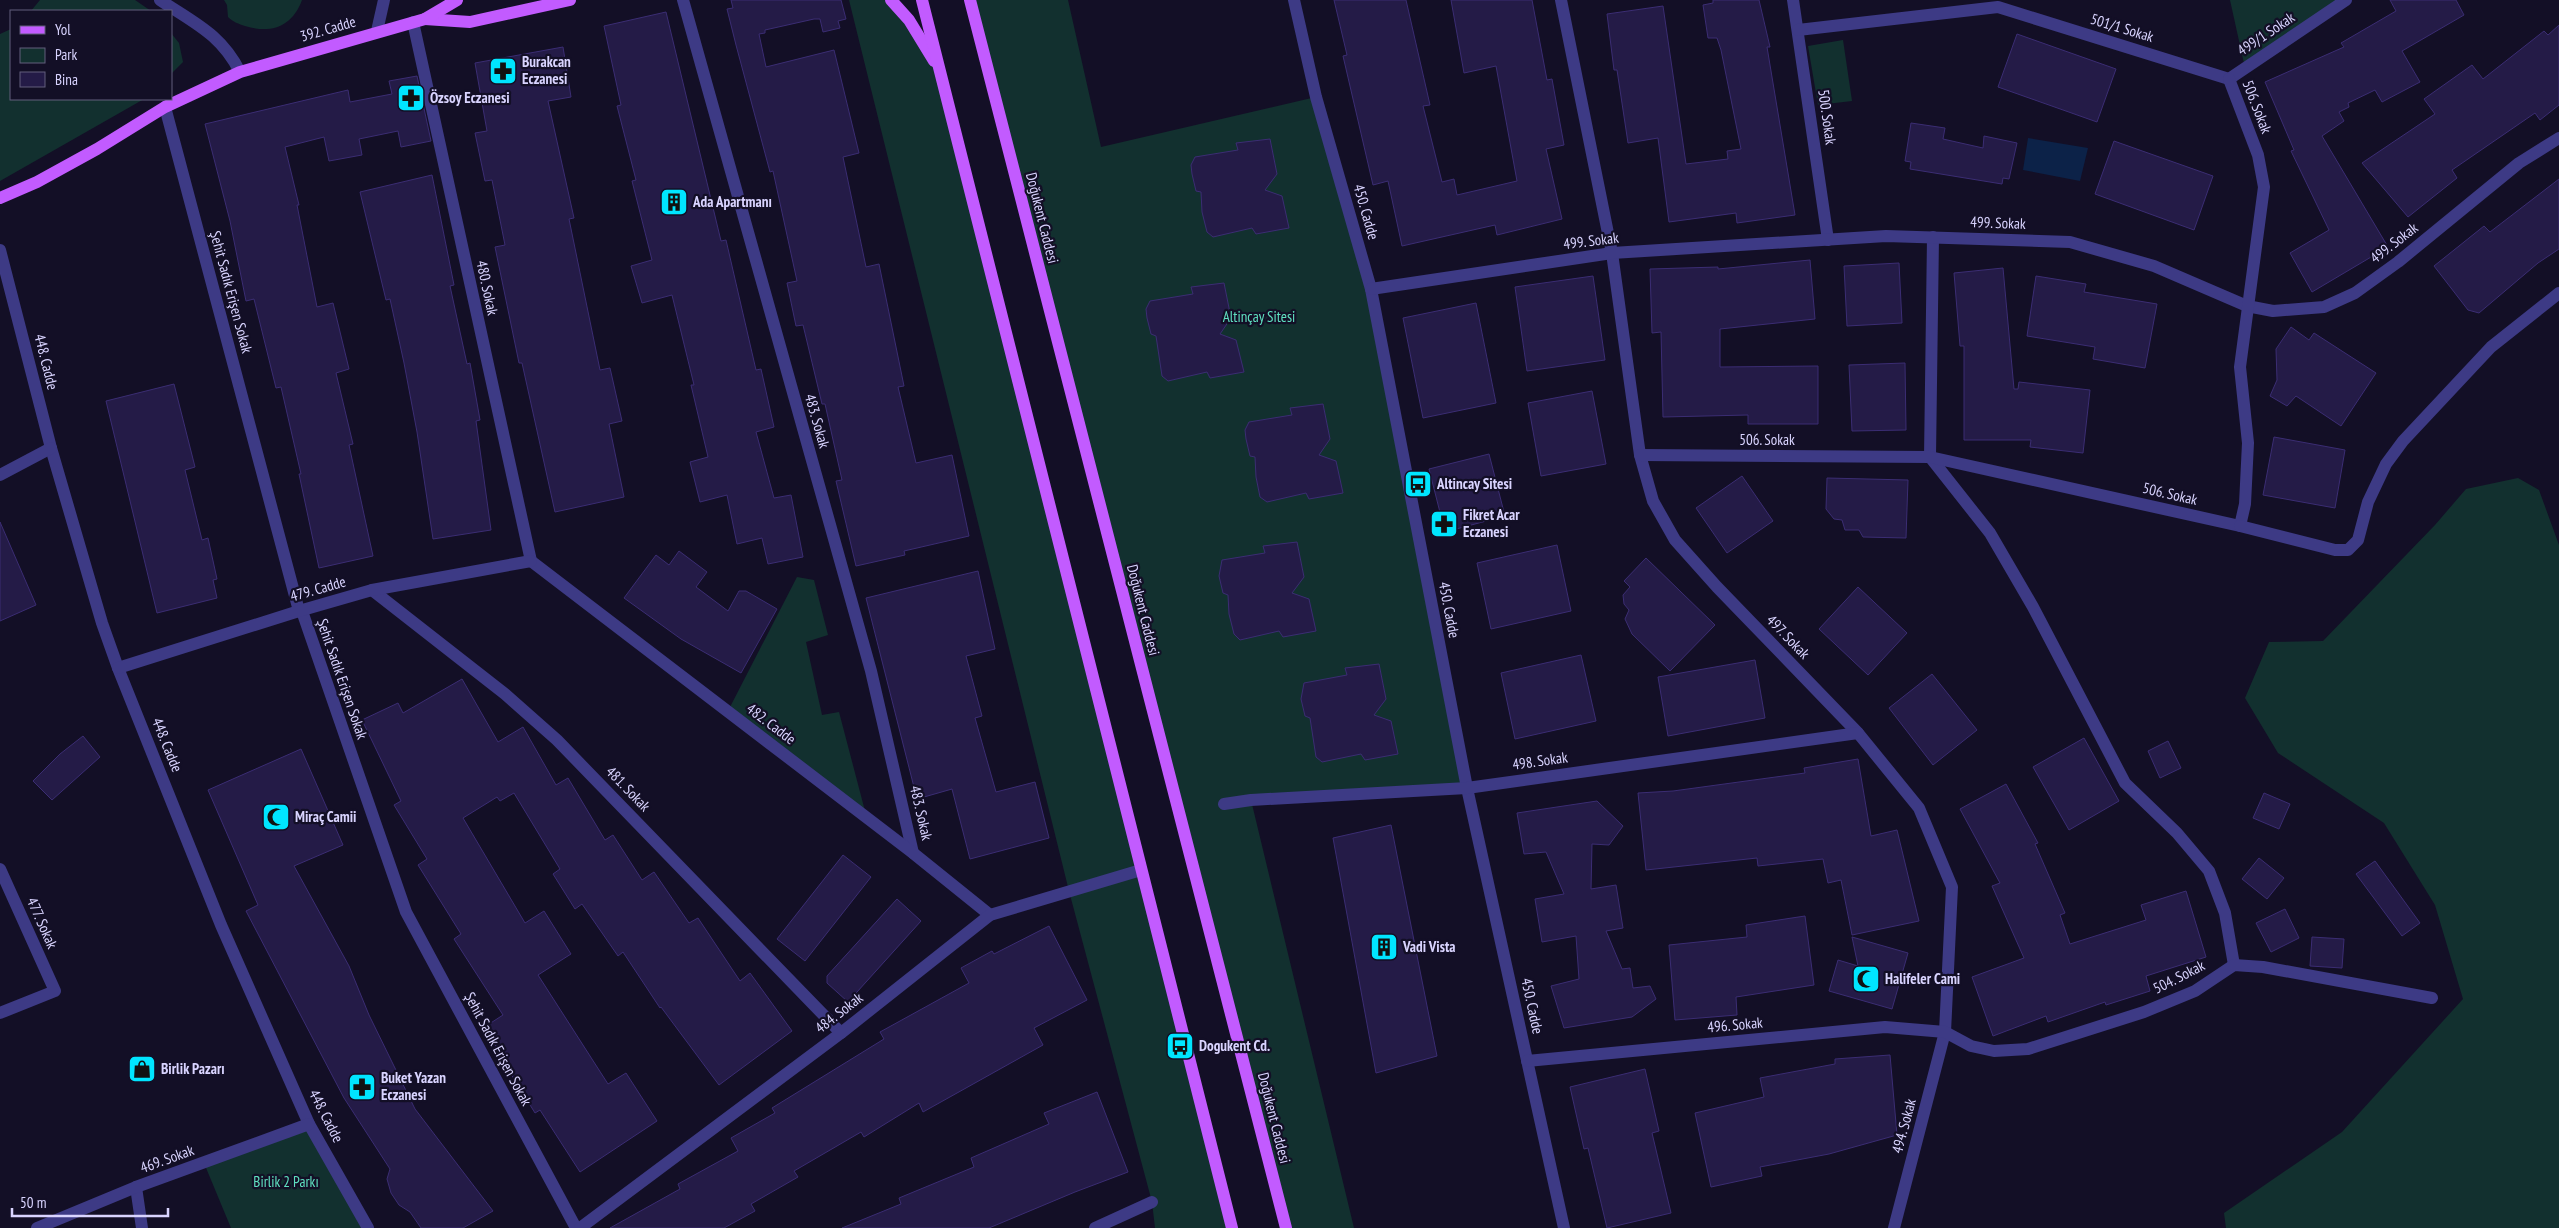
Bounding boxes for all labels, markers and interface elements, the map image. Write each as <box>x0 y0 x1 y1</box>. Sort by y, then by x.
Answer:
street label: 499/1 Sokak <box>2233 7 2298 60</box>
street label: 501/1 Sokak <box>2088 9 2156 46</box>
legend <box>10 10 172 100</box>
street label: 392. Cadde <box>298 12 358 46</box>
text: Yol <box>55 20 71 39</box>
text: Park <box>55 45 77 64</box>
place label: Burakcan Eczanesi <box>522 52 571 88</box>
pharmacy icon: Burakcan Eczanesi <box>488 56 518 86</box>
text: Bina <box>55 70 78 89</box>
street label: 506. Sokak <box>2239 77 2276 136</box>
pharmacy icon: Özsoy Eczanesi <box>396 83 426 113</box>
place label: Özsoy Eczanesi <box>430 88 510 107</box>
street label: 500. Sokak <box>1814 88 1841 146</box>
street label: Doğukent Caddesi <box>1022 170 1063 265</box>
street label: 450. Cadde <box>1349 182 1383 242</box>
building icon: Ada Apartmanı <box>659 187 689 217</box>
place label: Ada Apartmanı <box>692 192 772 211</box>
street label: 499. Sokak <box>1970 212 2026 233</box>
street label: 499. Sokak <box>2366 218 2422 267</box>
street label: 499. Sokak <box>1562 228 1620 253</box>
street label: Şehit Sadık Erişen Sokak <box>206 229 257 355</box>
street label: 480. Sokak <box>472 259 503 317</box>
park label: Altinçay Sitesi <box>1223 307 1295 326</box>
street label: 448. Cadde <box>30 332 63 392</box>
street label: 483. Sokak <box>801 391 834 450</box>
street label: 506. Sokak <box>1739 430 1795 449</box>
bus stop icon: Altincay Sitesi <box>1403 469 1433 499</box>
place label: Altincay Sitesi <box>1436 474 1512 493</box>
street label: 506. Sokak <box>2141 478 2200 509</box>
place label: Fikret Acar Eczanesi <box>1463 505 1520 541</box>
pharmacy icon: Fikret Acar Eczanesi <box>1429 509 1459 539</box>
street label: Doğukent Caddesi <box>1123 562 1164 657</box>
street label: 479. Cadde <box>288 572 348 606</box>
street label: 450. Cadde <box>1435 580 1464 640</box>
street label: 497. Sokak <box>1763 611 1814 663</box>
street label: Şehit Sadık Erişen Sokak <box>313 616 372 742</box>
street label: 482. Cadde <box>743 699 800 748</box>
street label: 448. Cadde <box>148 715 187 775</box>
street label: 498. Sokak <box>1511 747 1569 774</box>
street label: 481. Sokak <box>602 762 655 815</box>
street label: 483. Sokak <box>906 784 937 842</box>
mosque icon: Miraç Camii <box>261 802 291 832</box>
place label: Miraç Camii <box>295 807 356 826</box>
street label: 477. Sokak <box>23 894 62 952</box>
building icon: Vadi Vista <box>1369 932 1399 962</box>
place label: Vadi Vista <box>1402 937 1456 956</box>
street label: 504. Sokak <box>2150 955 2208 998</box>
mosque icon: Halifeler Cami <box>1851 964 1881 994</box>
place label: Halifeler Cami <box>1885 969 1960 988</box>
street label: 450. Cadde <box>1517 976 1548 1036</box>
street label: 484. Sokak <box>811 988 867 1037</box>
street label: Şehit Sadık Erişen Sokak <box>460 989 536 1109</box>
street label: 496. Sokak <box>1706 1013 1764 1036</box>
bus stop icon: Dogukent Cd. <box>1165 1031 1195 1061</box>
place label: Dogukent Cd. <box>1199 1036 1270 1055</box>
shop icon: Birlik Pazarı <box>127 1054 157 1084</box>
place label: Birlik Pazarı <box>161 1059 225 1078</box>
place label: Buket Yazan Eczanesi <box>381 1068 446 1104</box>
street label: Doğukent Caddesi <box>1254 1070 1295 1165</box>
pharmacy icon: Buket Yazan Eczanesi <box>347 1072 377 1102</box>
street label: 448. Cadde <box>305 1086 348 1145</box>
street label: 494. Sokak <box>1887 1096 1920 1155</box>
street label: 469. Sokak <box>137 1140 196 1177</box>
park label: Birlik 2 Parkı <box>253 1172 319 1191</box>
scale bar <box>12 1186 169 1218</box>
text: 50 m <box>20 1193 46 1212</box>

